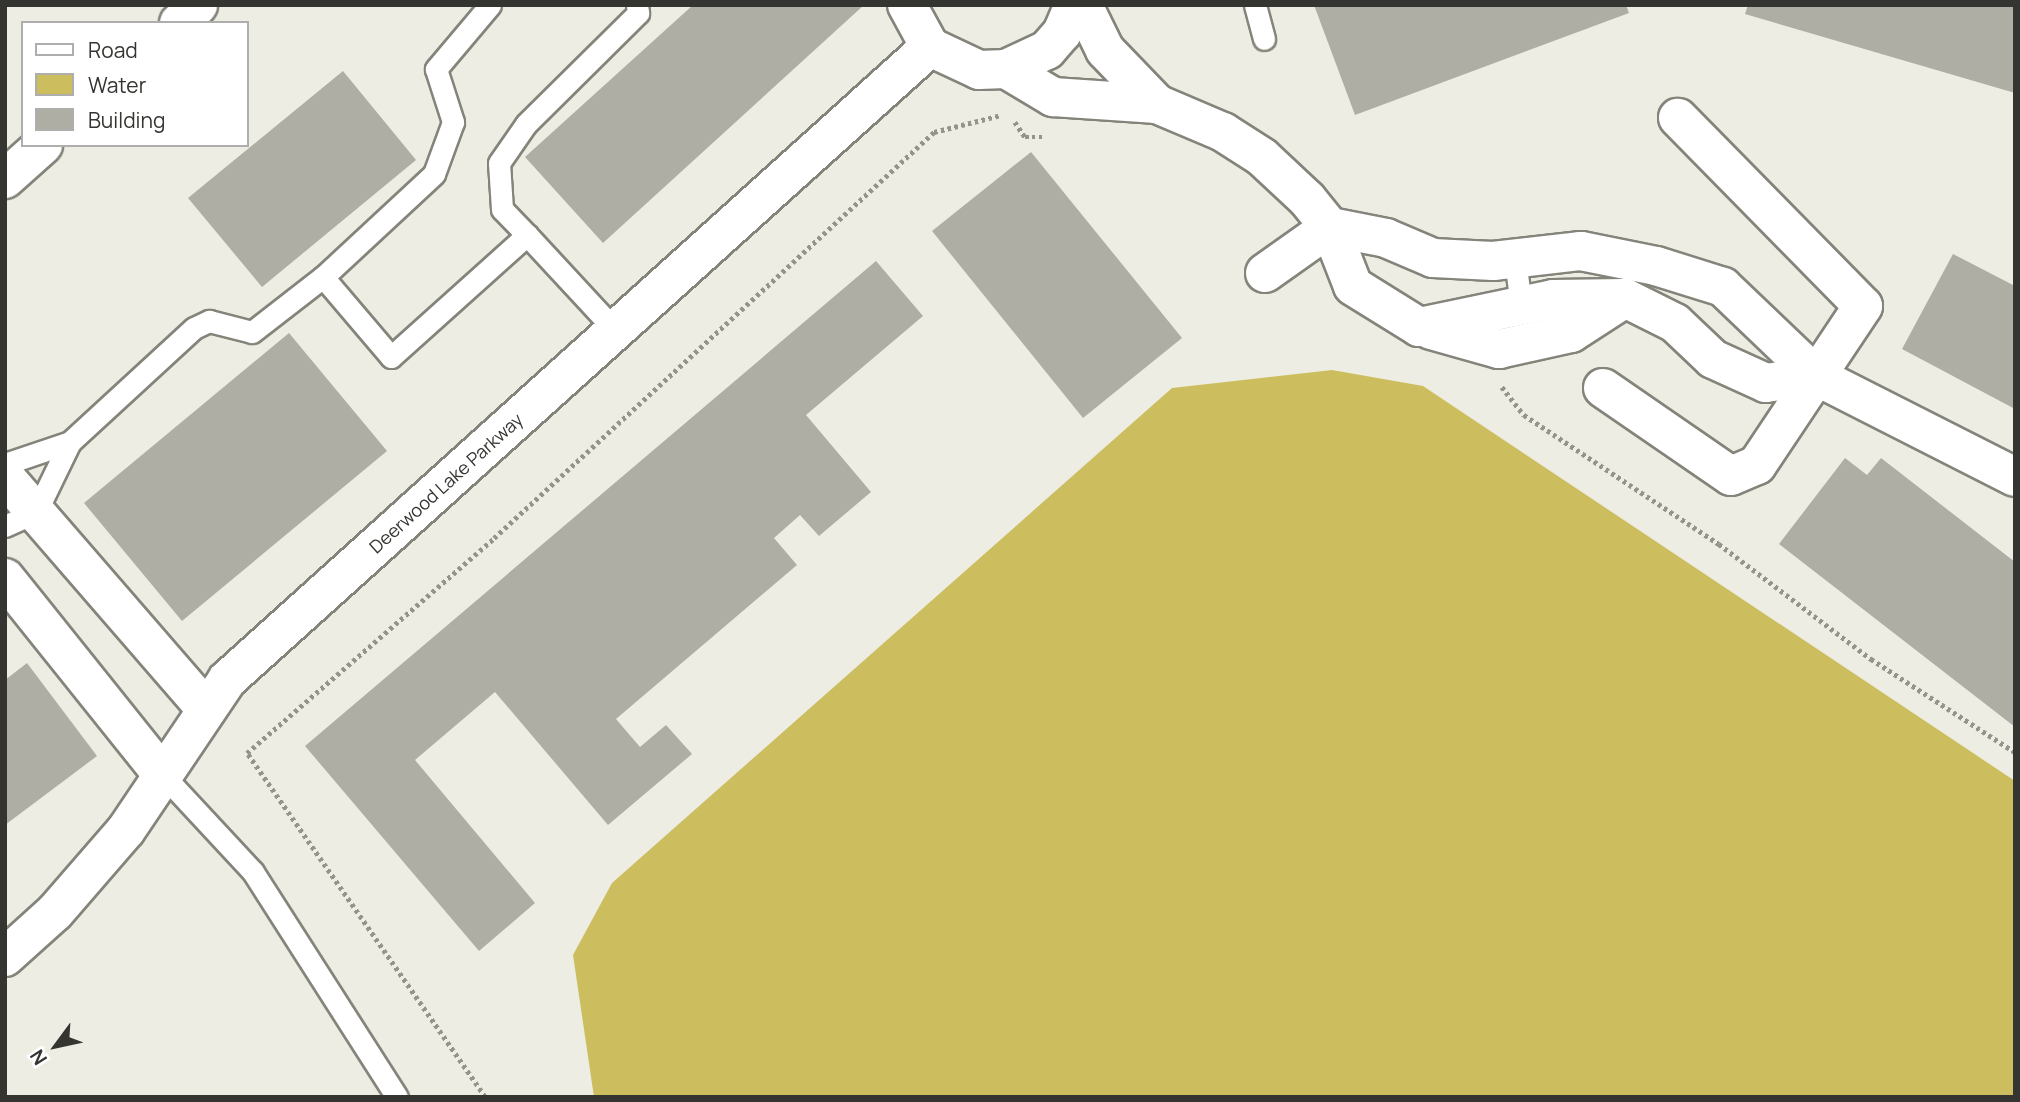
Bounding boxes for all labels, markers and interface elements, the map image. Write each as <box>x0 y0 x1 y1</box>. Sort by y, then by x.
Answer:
legend <box>21 21 248 147</box>
text: Road <box>88 36 138 64</box>
text: Water <box>88 71 146 99</box>
text: Building <box>88 106 165 134</box>
street label: Deerwood Lake Parkway <box>365 408 527 558</box>
north arrow <box>21 1011 91 1081</box>
text: N <box>24 1045 53 1070</box>

